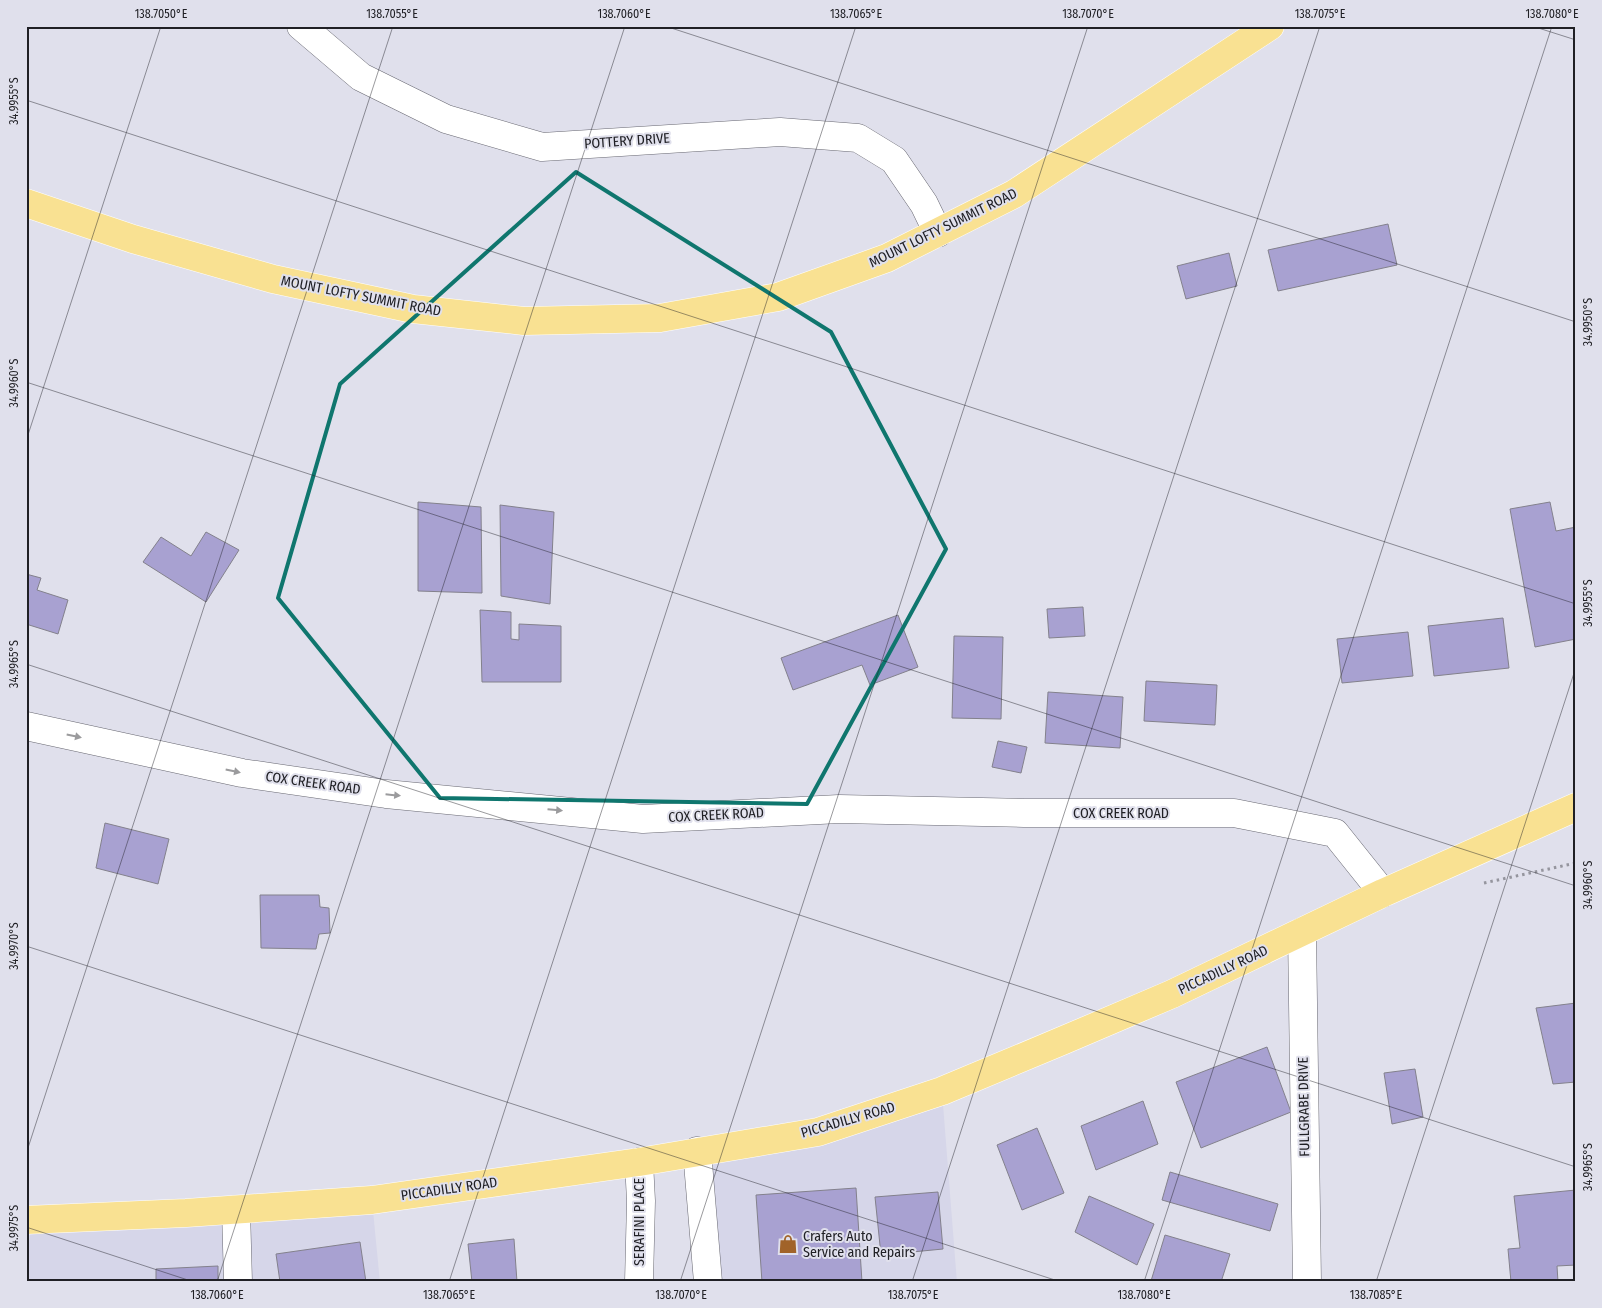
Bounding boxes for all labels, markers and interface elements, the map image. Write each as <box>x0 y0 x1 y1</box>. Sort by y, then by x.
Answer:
text: 138.7050°E <box>135 7 188 21</box>
text: 138.7055°E <box>366 7 418 21</box>
text: 138.7060°E <box>597 7 651 21</box>
text: 138.7065°E <box>830 7 882 21</box>
text: 138.7070°E <box>1062 7 1114 21</box>
text: 138.7075°E <box>1295 7 1346 21</box>
text: 138.7080°E <box>1525 7 1579 21</box>
text: 34.9955°S <box>7 77 21 125</box>
street label: POTTERY DRIVE <box>584 129 671 152</box>
street label: MOUNT LOFTY SUMMIT ROAD <box>866 185 1020 271</box>
street label: MOUNT LOFTY SUMMIT ROAD <box>280 272 442 320</box>
text: 34.9950°S <box>1581 298 1595 346</box>
text: 34.9960°S <box>7 359 21 407</box>
text: 34.9955°S <box>1581 579 1595 627</box>
text: 34.9965°S <box>7 640 21 688</box>
one-way arrow <box>66 732 81 740</box>
one-way arrow <box>225 767 240 775</box>
street label: COX CREEK ROAD <box>264 768 362 798</box>
one-way arrow <box>386 791 402 799</box>
street label: COX CREEK ROAD <box>668 804 764 826</box>
street label: COX CREEK ROAD <box>1073 805 1169 822</box>
one-way arrow <box>547 806 563 814</box>
text: 34.9960°S <box>1581 861 1595 909</box>
text: 34.9970°S <box>7 922 21 970</box>
street label: PICCADILLY ROAD <box>1175 942 1271 998</box>
street label: FULLGRABE DRIVE <box>1295 1057 1313 1157</box>
street label: PICCADILLY ROAD <box>799 1098 897 1142</box>
text: 34.9965°S <box>1581 1143 1595 1191</box>
street label: PICCADILLY ROAD <box>400 1174 498 1204</box>
street label: SERAFINI PLACE <box>631 1177 648 1266</box>
text: 34.9975°S <box>7 1205 21 1251</box>
place label: Crafers Auto Service and Repairs <box>803 1228 915 1261</box>
shop icon: Crafers Auto Service and Repairs <box>777 1233 799 1255</box>
text: 138.7060°E <box>190 1288 244 1302</box>
text: 138.7065°E <box>423 1288 475 1302</box>
text: 138.7070°E <box>655 1288 707 1302</box>
text: 138.7075°E <box>888 1288 939 1302</box>
text: 138.7080°E <box>1117 1288 1171 1302</box>
text: 138.7085°E <box>1350 1288 1402 1302</box>

